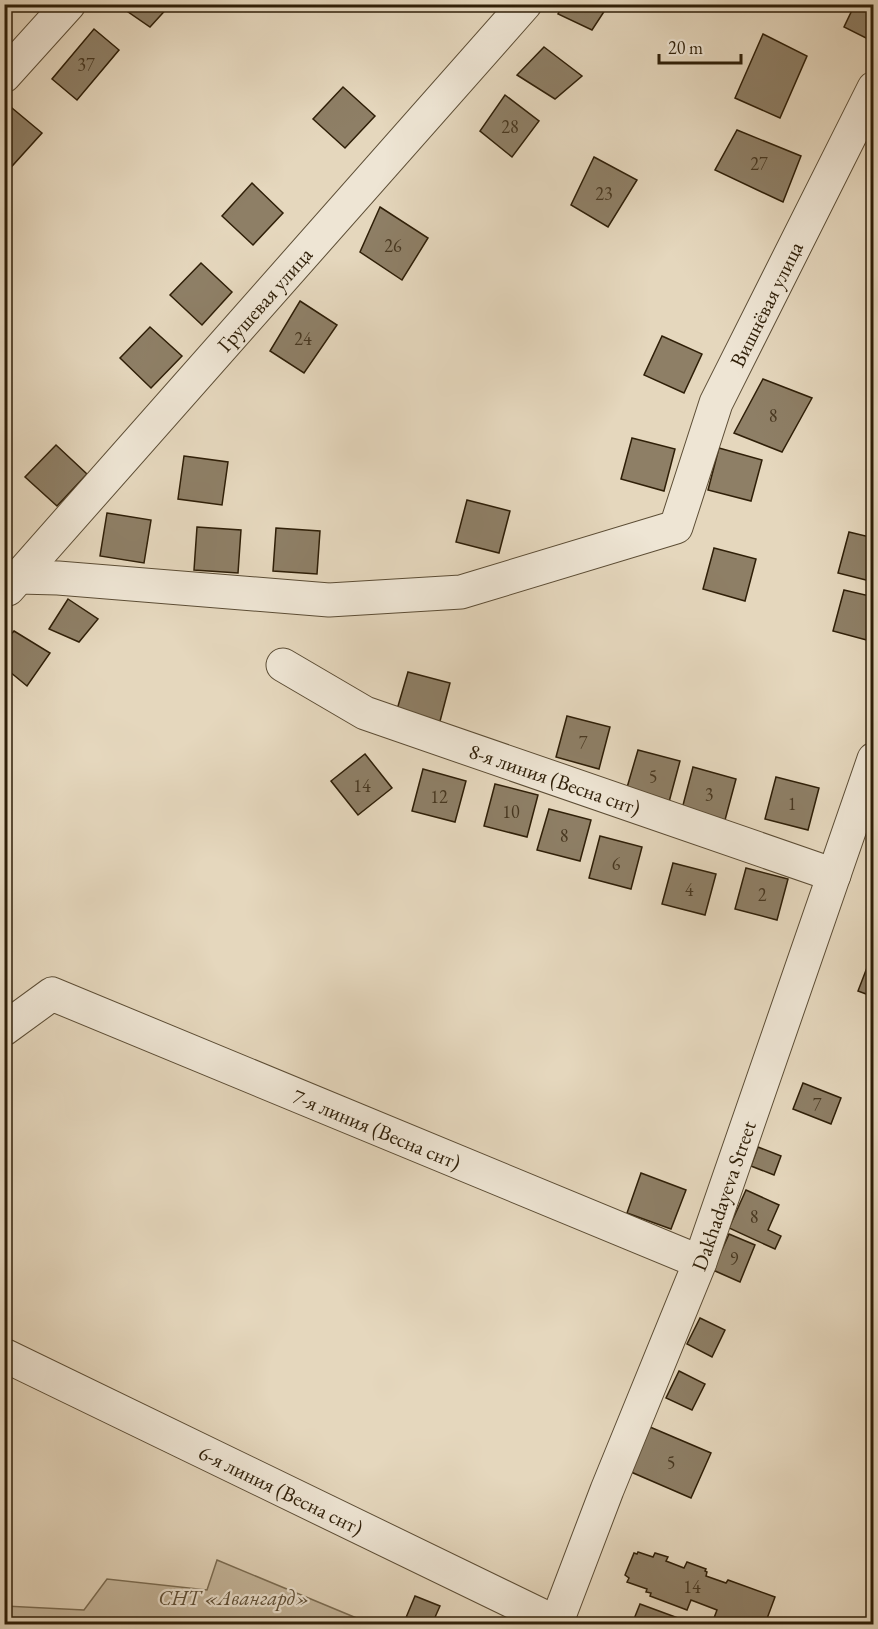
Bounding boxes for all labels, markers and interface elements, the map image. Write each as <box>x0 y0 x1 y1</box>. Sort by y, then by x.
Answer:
scale bar <box>659 27 742 65</box>
text: 20 m <box>668 36 703 59</box>
house number: 37 <box>77 53 95 76</box>
house number: 28 <box>501 115 519 138</box>
house number: 27 <box>750 152 768 175</box>
house number: 23 <box>595 182 613 205</box>
house number: 26 <box>384 234 402 257</box>
street label: Вишнёвая улица <box>723 236 809 371</box>
street label: Грушевая улица <box>211 241 318 357</box>
house number: 24 <box>294 327 312 350</box>
house number: 8 <box>769 404 777 427</box>
house number: 7 <box>579 731 588 754</box>
street label: 8-я линия (Весна снт) <box>466 737 644 821</box>
house number: 5 <box>649 765 657 788</box>
house number: 14 <box>353 774 371 797</box>
house number: 3 <box>705 783 713 806</box>
house number: 12 <box>430 785 448 808</box>
house number: 1 <box>788 792 796 815</box>
house number: 10 <box>502 800 520 823</box>
house number: 8 <box>560 824 568 847</box>
house number: 6 <box>612 852 621 875</box>
house number: 4 <box>685 878 694 901</box>
house number: 2 <box>758 883 767 906</box>
street label: 7-я линия (Весна снт) <box>289 1082 465 1175</box>
house number: 7 <box>813 1093 822 1116</box>
street label: Dakhadayeva Street <box>684 1117 762 1274</box>
house number: 8 <box>750 1205 758 1228</box>
house number: 9 <box>730 1247 739 1270</box>
street label: 6-я линия (Весна снт) <box>195 1438 368 1541</box>
house number: 5 <box>667 1451 675 1474</box>
house number: 14 <box>683 1575 701 1598</box>
park label: СНТ «Авангард» <box>158 1584 310 1611</box>

